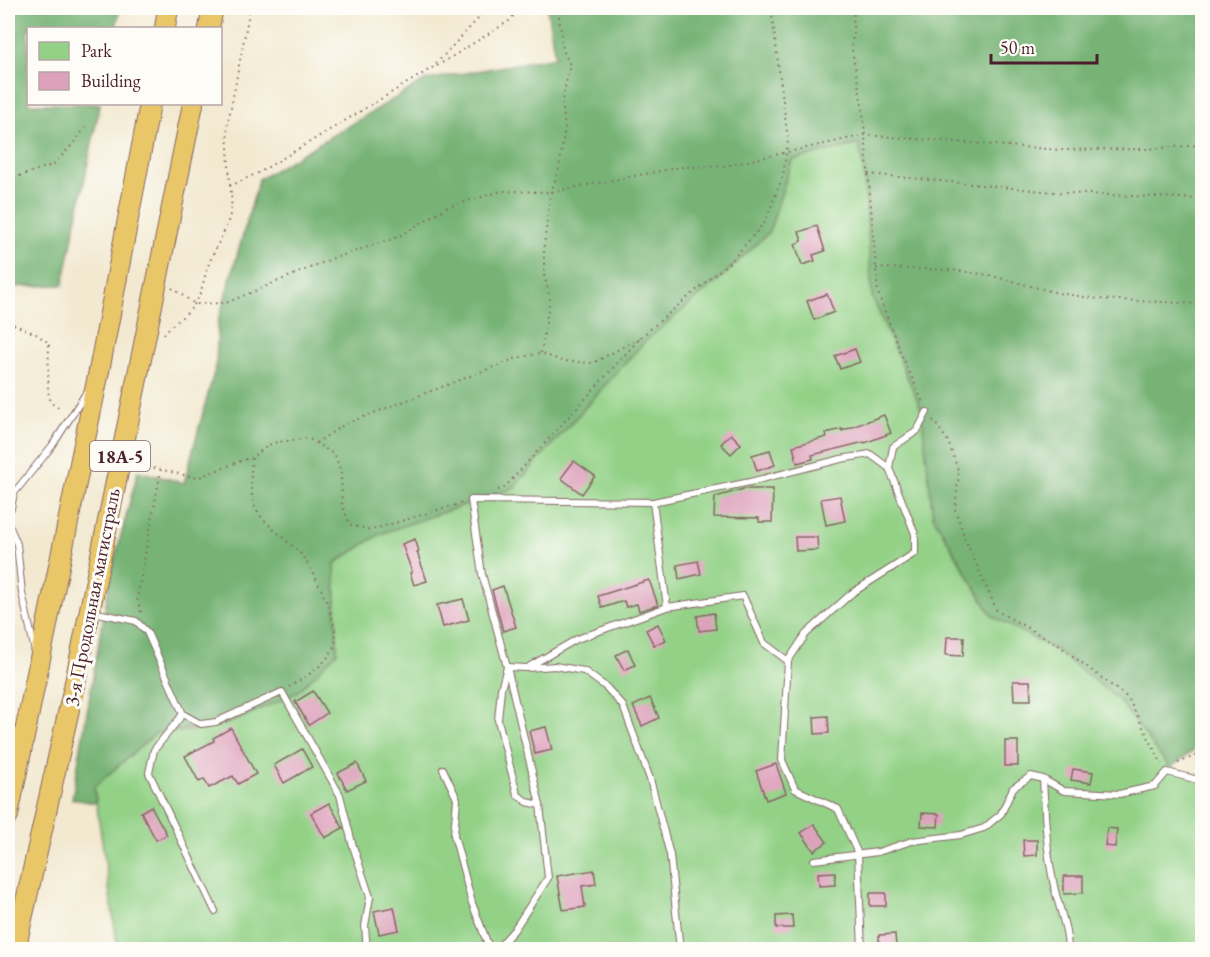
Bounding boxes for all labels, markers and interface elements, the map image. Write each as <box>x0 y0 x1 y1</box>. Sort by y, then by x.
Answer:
legend <box>27 27 222 105</box>
scale bar <box>991 27 1098 65</box>
text: 50 m <box>1000 36 1035 59</box>
text: Park <box>81 39 112 62</box>
text: Building <box>81 69 141 92</box>
road number: 18А-5 <box>90 441 150 471</box>
street label: 3-я Продольная магистраль <box>58 486 126 708</box>

